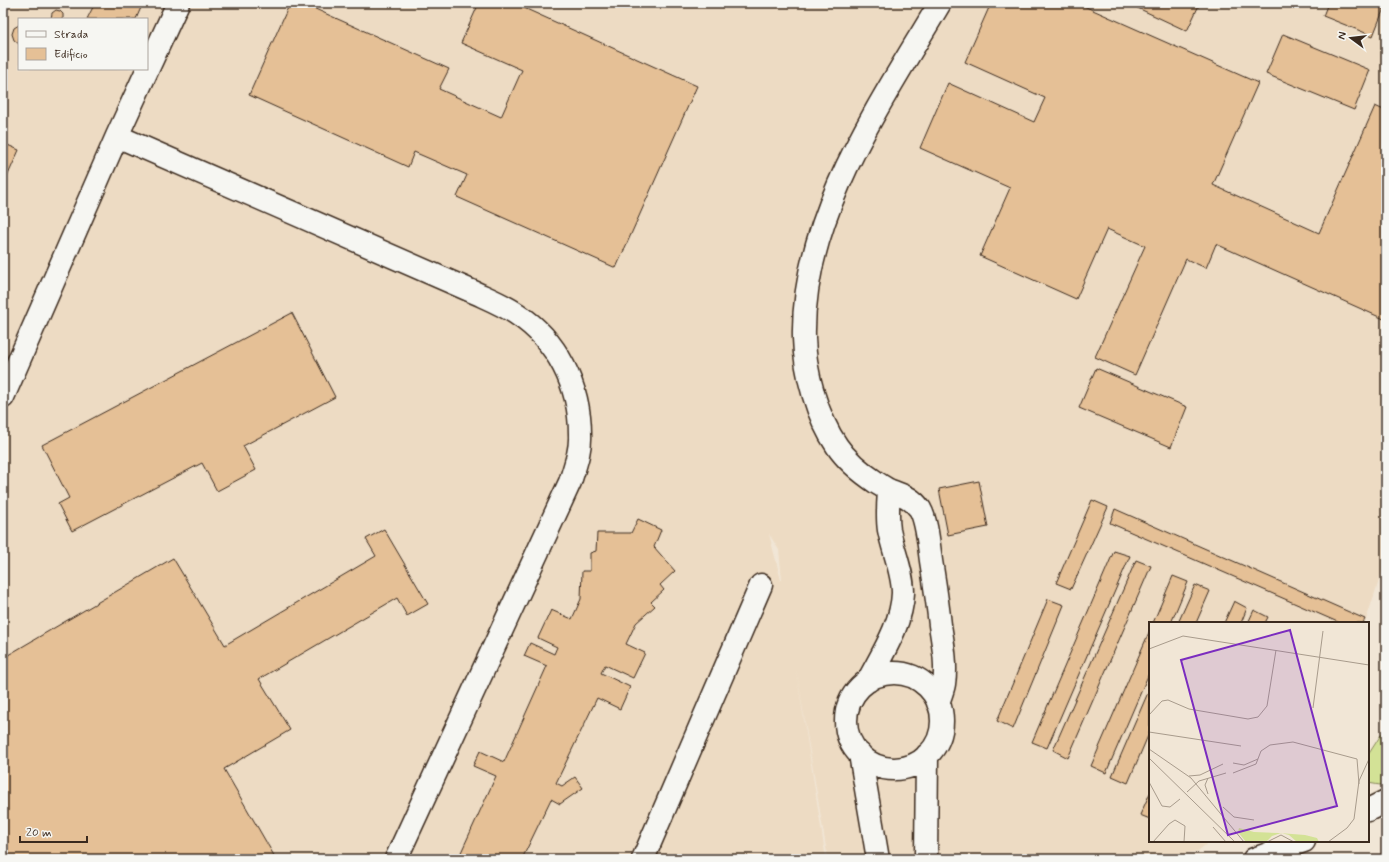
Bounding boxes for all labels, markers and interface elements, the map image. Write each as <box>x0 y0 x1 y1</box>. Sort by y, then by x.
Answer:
legend <box>18 18 148 70</box>
north arrow <box>1331 18 1371 58</box>
text: Strada <box>54 27 88 43</box>
text: N <box>1335 30 1350 41</box>
text: Edificio <box>54 47 88 63</box>
inset map <box>1149 622 1369 842</box>
scale bar <box>20 818 87 844</box>
text: 20 m <box>26 825 52 841</box>

